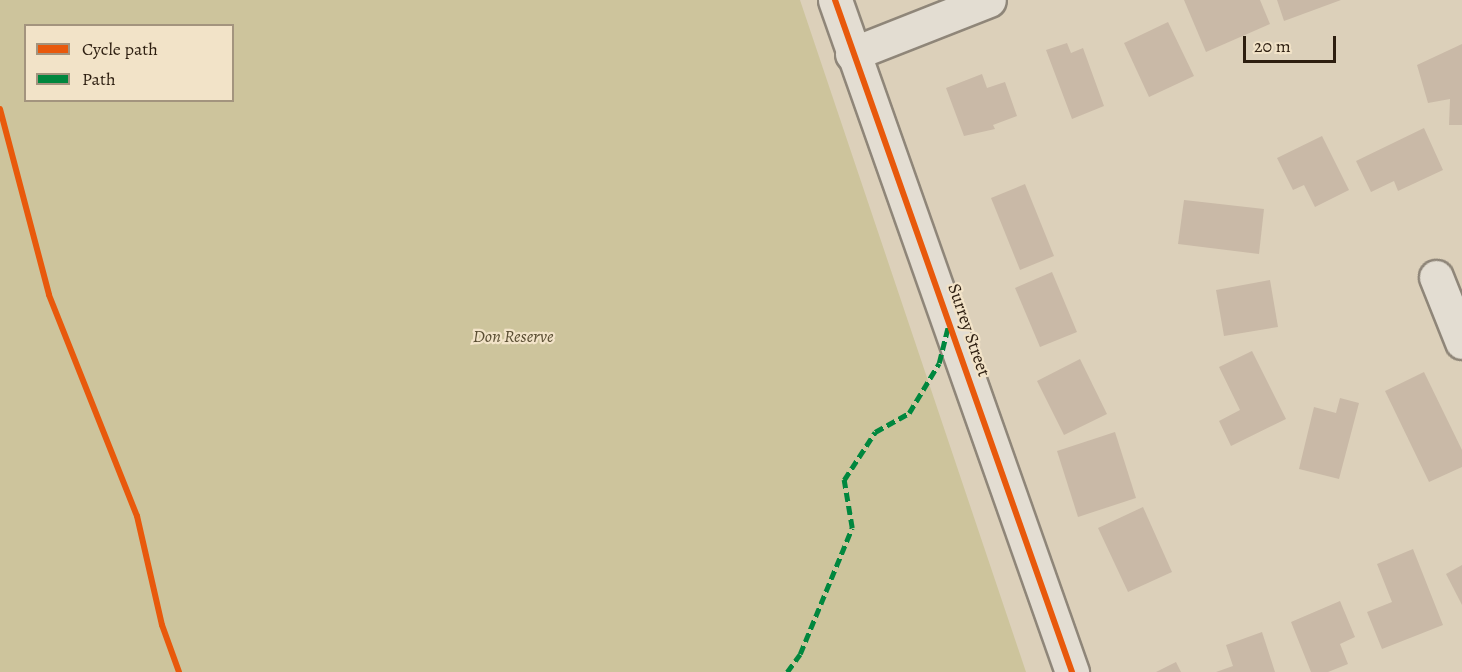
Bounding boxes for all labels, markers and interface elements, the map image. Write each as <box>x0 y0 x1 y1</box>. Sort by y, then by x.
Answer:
legend <box>24 24 234 102</box>
scale bar <box>1246 24 1339 62</box>
text: 20 m <box>1254 34 1291 58</box>
text: Cycle path <box>82 37 158 61</box>
text: Path <box>82 67 116 91</box>
street label: Surrey Street <box>943 281 995 379</box>
park label: Don Reserve <box>473 325 553 347</box>

